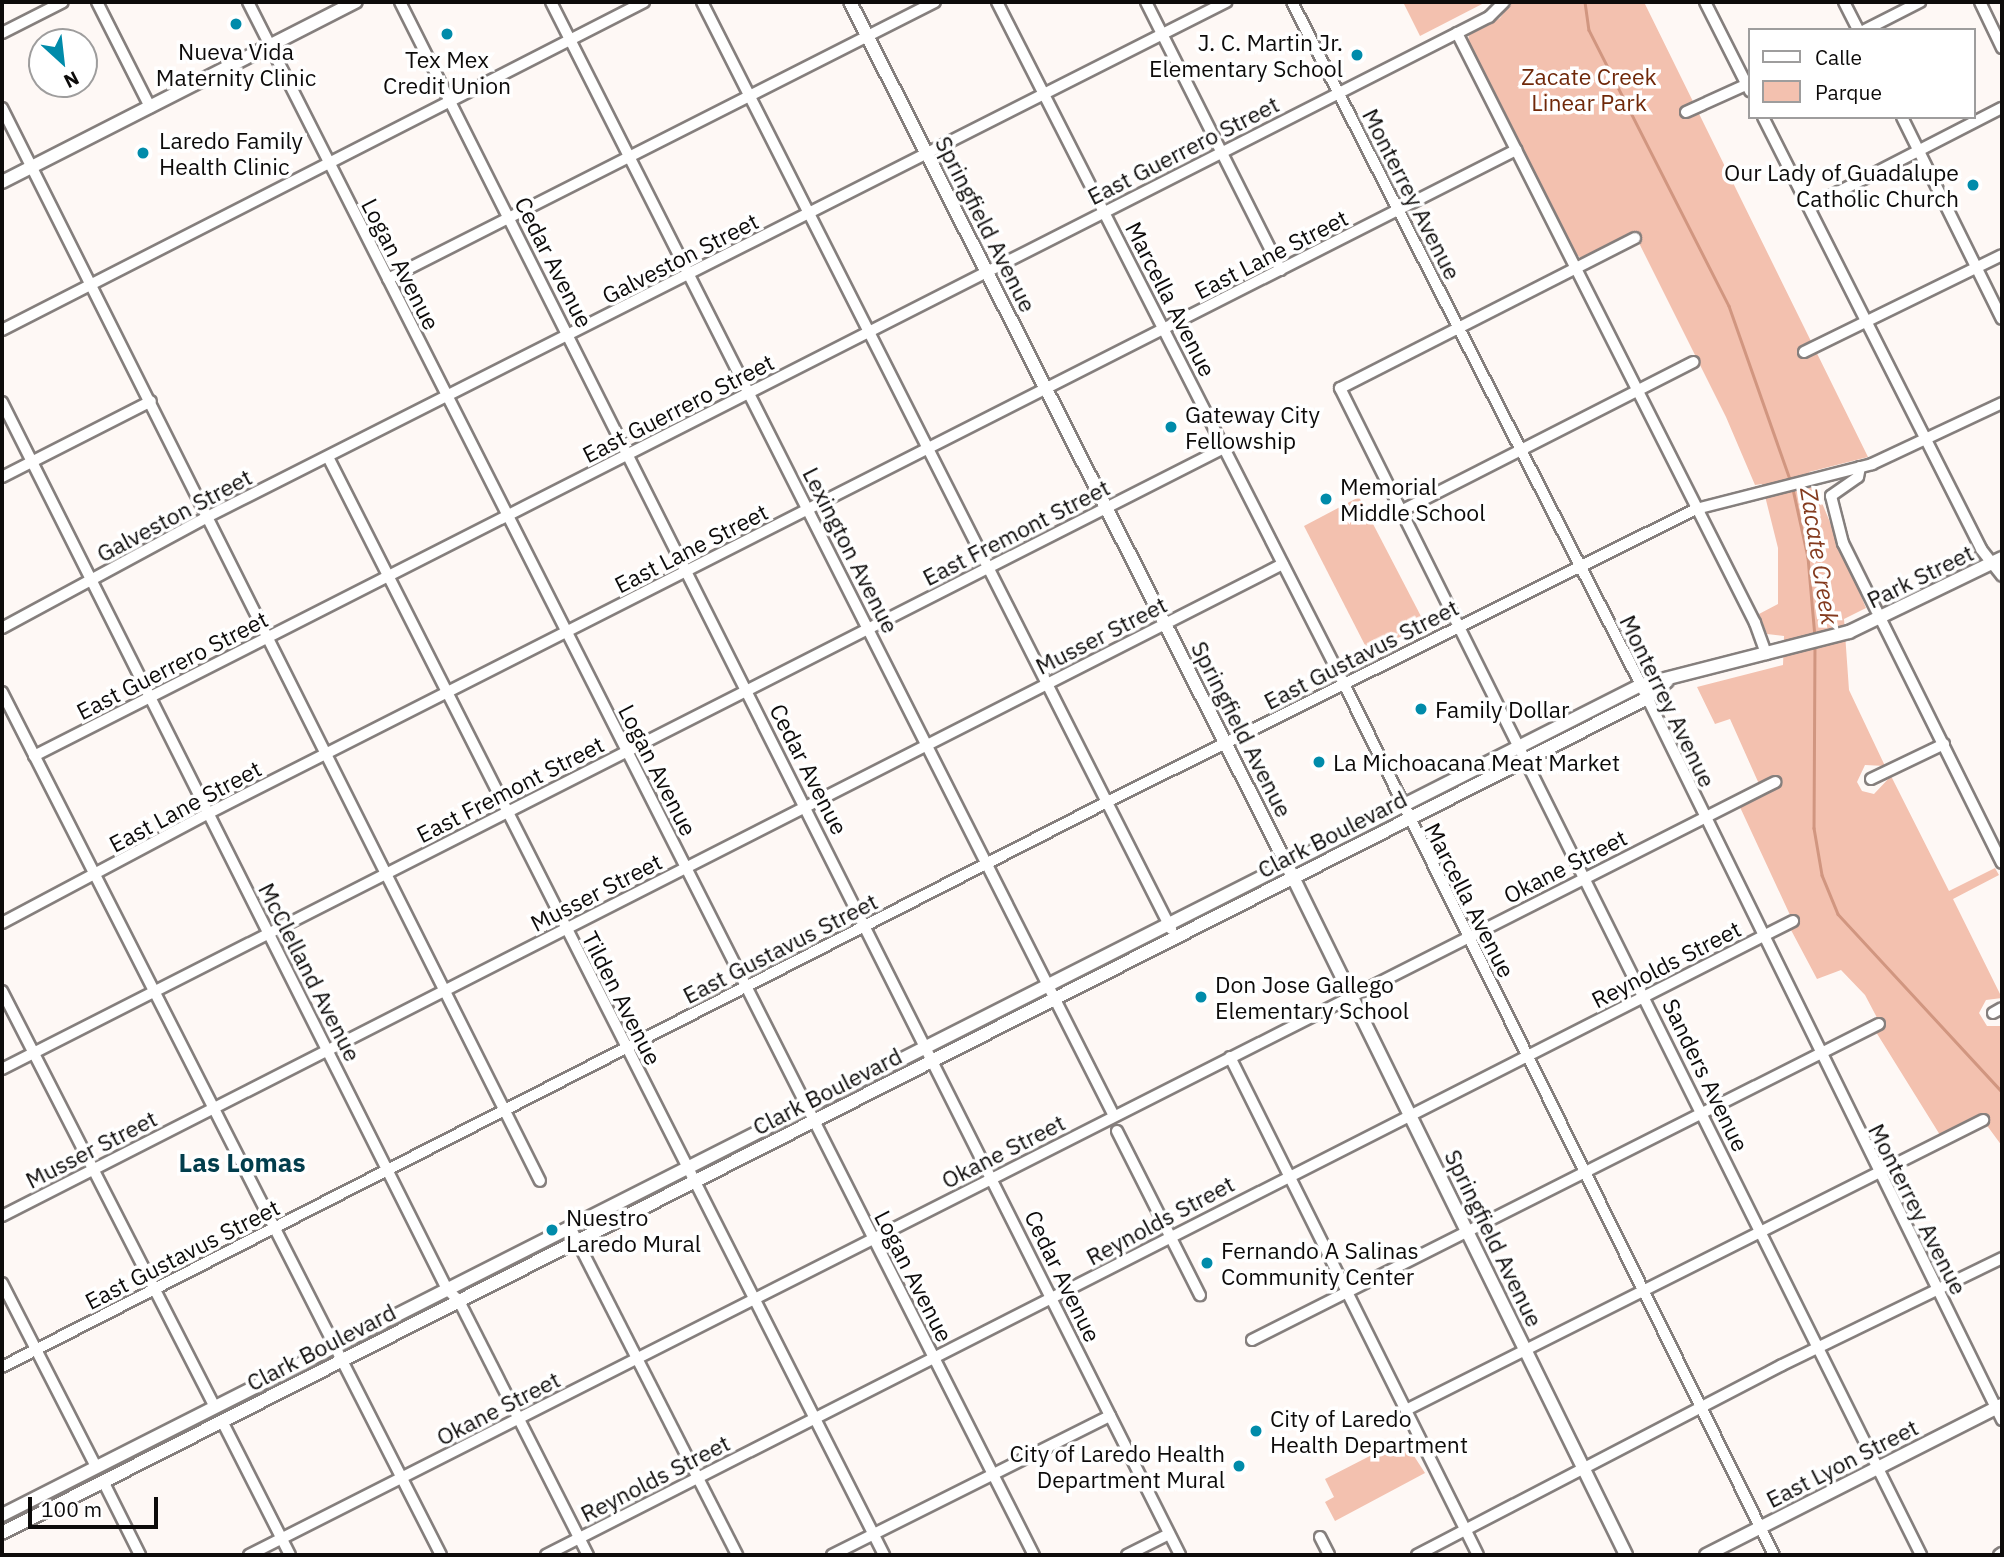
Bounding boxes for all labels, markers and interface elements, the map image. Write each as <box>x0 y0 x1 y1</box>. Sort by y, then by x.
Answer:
marker: Nueva Vida Maternity Clinic <box>226 14 246 34</box>
marker: Tex Mex Credit Union <box>439 26 455 42</box>
north arrow <box>28 28 98 98</box>
place label: J. C. Martin Jr. Elementary School <box>1149 28 1343 82</box>
legend <box>1748 28 1976 119</box>
place label: Nueva Vida Maternity Clinic <box>156 37 316 91</box>
text: Calle <box>1815 43 1862 71</box>
place label: Tex Mex Credit Union <box>383 45 511 99</box>
marker: J. C. Martin Jr. Elementary School <box>1349 47 1365 63</box>
park label: Zacate Creek Linear Park <box>1521 62 1657 116</box>
text: N <box>60 66 83 94</box>
text: Parque <box>1815 78 1882 106</box>
street label: East Guerrero Street <box>1083 90 1283 210</box>
street label: Monterrey Avenue <box>1357 104 1467 284</box>
place label: Laredo Family Health Clinic <box>159 126 303 180</box>
street label: Springfield Avenue <box>930 131 1042 317</box>
marker: Laredo Family Health Clinic <box>133 143 153 163</box>
place label: Our Lady of Guadalupe Catholic Church <box>1724 158 1959 212</box>
marker: Our Lady of Guadalupe Catholic Church <box>1965 177 1981 193</box>
street label: Cedar Avenue <box>509 192 599 332</box>
street label: Logan Avenue <box>356 194 446 334</box>
street label: East Lane Street <box>1190 204 1352 304</box>
street label: Galveston Street <box>597 207 763 309</box>
street label: Marcella Avenue <box>1120 217 1222 381</box>
street label: East Guerrero Street <box>578 348 778 468</box>
place label: Gateway City Fellowship <box>1185 400 1320 454</box>
marker: Gateway City Fellowship <box>1163 419 1179 435</box>
street label: Lexington Avenue <box>797 462 905 638</box>
street label: Galveston Street <box>92 463 256 567</box>
place label: Memorial Middle School <box>1340 472 1485 526</box>
street label: East Fremont Street <box>918 473 1114 591</box>
water label: Zacate Creek <box>1794 486 1844 626</box>
marker: Memorial Middle School <box>1318 491 1334 507</box>
street label: East Lane Street <box>610 498 772 598</box>
street label: Park Street <box>1862 538 1978 614</box>
street label: Musser Street <box>1031 590 1171 680</box>
street label: East Gustavus Street <box>1259 593 1463 715</box>
street label: East Guerrero Street <box>72 605 272 725</box>
street label: Monterrey Avenue <box>1614 610 1722 792</box>
street label: Springfield Avenue <box>1186 636 1298 822</box>
place label: Family Dollar <box>1435 695 1569 723</box>
street label: Cedar Avenue <box>764 699 854 839</box>
street label: Logan Avenue <box>613 700 703 840</box>
marker: Family Dollar <box>1413 701 1429 717</box>
street label: East Fremont Street <box>412 730 608 848</box>
place label: La Michoacana Meat Market <box>1333 748 1620 776</box>
street label: East Lane Street <box>104 754 266 858</box>
marker: La Michoacana Meat Market <box>1311 754 1327 770</box>
street label: Clark Boulevard <box>1253 785 1411 883</box>
street label: Marcella Avenue <box>1419 818 1521 982</box>
street label: Okane Street <box>1499 823 1631 909</box>
street label: Musser Street <box>526 847 666 937</box>
street label: McClelland Avenue <box>253 878 367 1066</box>
street label: East Gustavus Street <box>678 887 882 1009</box>
street label: Reynolds Street <box>1587 915 1745 1013</box>
street label: Tilden Avenue <box>576 927 668 1069</box>
place label: Don Jose Gallego Elementary School <box>1215 970 1409 1024</box>
marker: Don Jose Gallego Elementary School <box>1193 989 1209 1005</box>
street label: Sanders Avenue <box>1657 994 1755 1156</box>
street label: Clark Boulevard <box>748 1042 906 1140</box>
street label: Musser Street <box>21 1104 161 1194</box>
street label: Okane Street <box>937 1108 1069 1194</box>
street label: Monterrey Avenue <box>1863 1119 1973 1299</box>
street label: Springfield Avenue <box>1439 1145 1549 1331</box>
district label: Las Lomas <box>178 1147 306 1179</box>
street label: Reynolds Street <box>1081 1169 1239 1271</box>
street label: East Gustavus Street <box>80 1193 284 1315</box>
place label: Nuestro Laredo Mural <box>566 1203 701 1257</box>
street label: Logan Avenue <box>869 1206 959 1346</box>
street label: Cedar Avenue <box>1019 1206 1107 1346</box>
marker: Nuestro Laredo Mural <box>544 1222 560 1238</box>
place label: Fernando A Salinas Community Center <box>1221 1236 1419 1290</box>
marker: Fernando A Salinas Community Center <box>1199 1255 1215 1271</box>
street label: Clark Boulevard <box>242 1298 400 1396</box>
street label: Okane Street <box>432 1365 564 1451</box>
place label: City of Laredo Health Department <box>1270 1404 1468 1458</box>
street label: East Lyon Street <box>1761 1413 1923 1513</box>
marker: City of Laredo Health Department <box>1248 1423 1264 1439</box>
street label: Reynolds Street <box>576 1429 734 1527</box>
place label: City of Laredo Health Department Mural <box>1010 1439 1225 1493</box>
marker: City of Laredo Health Department Mural <box>1231 1458 1247 1474</box>
scale bar <box>32 1484 161 1528</box>
text: 100 m <box>41 1495 102 1523</box>

